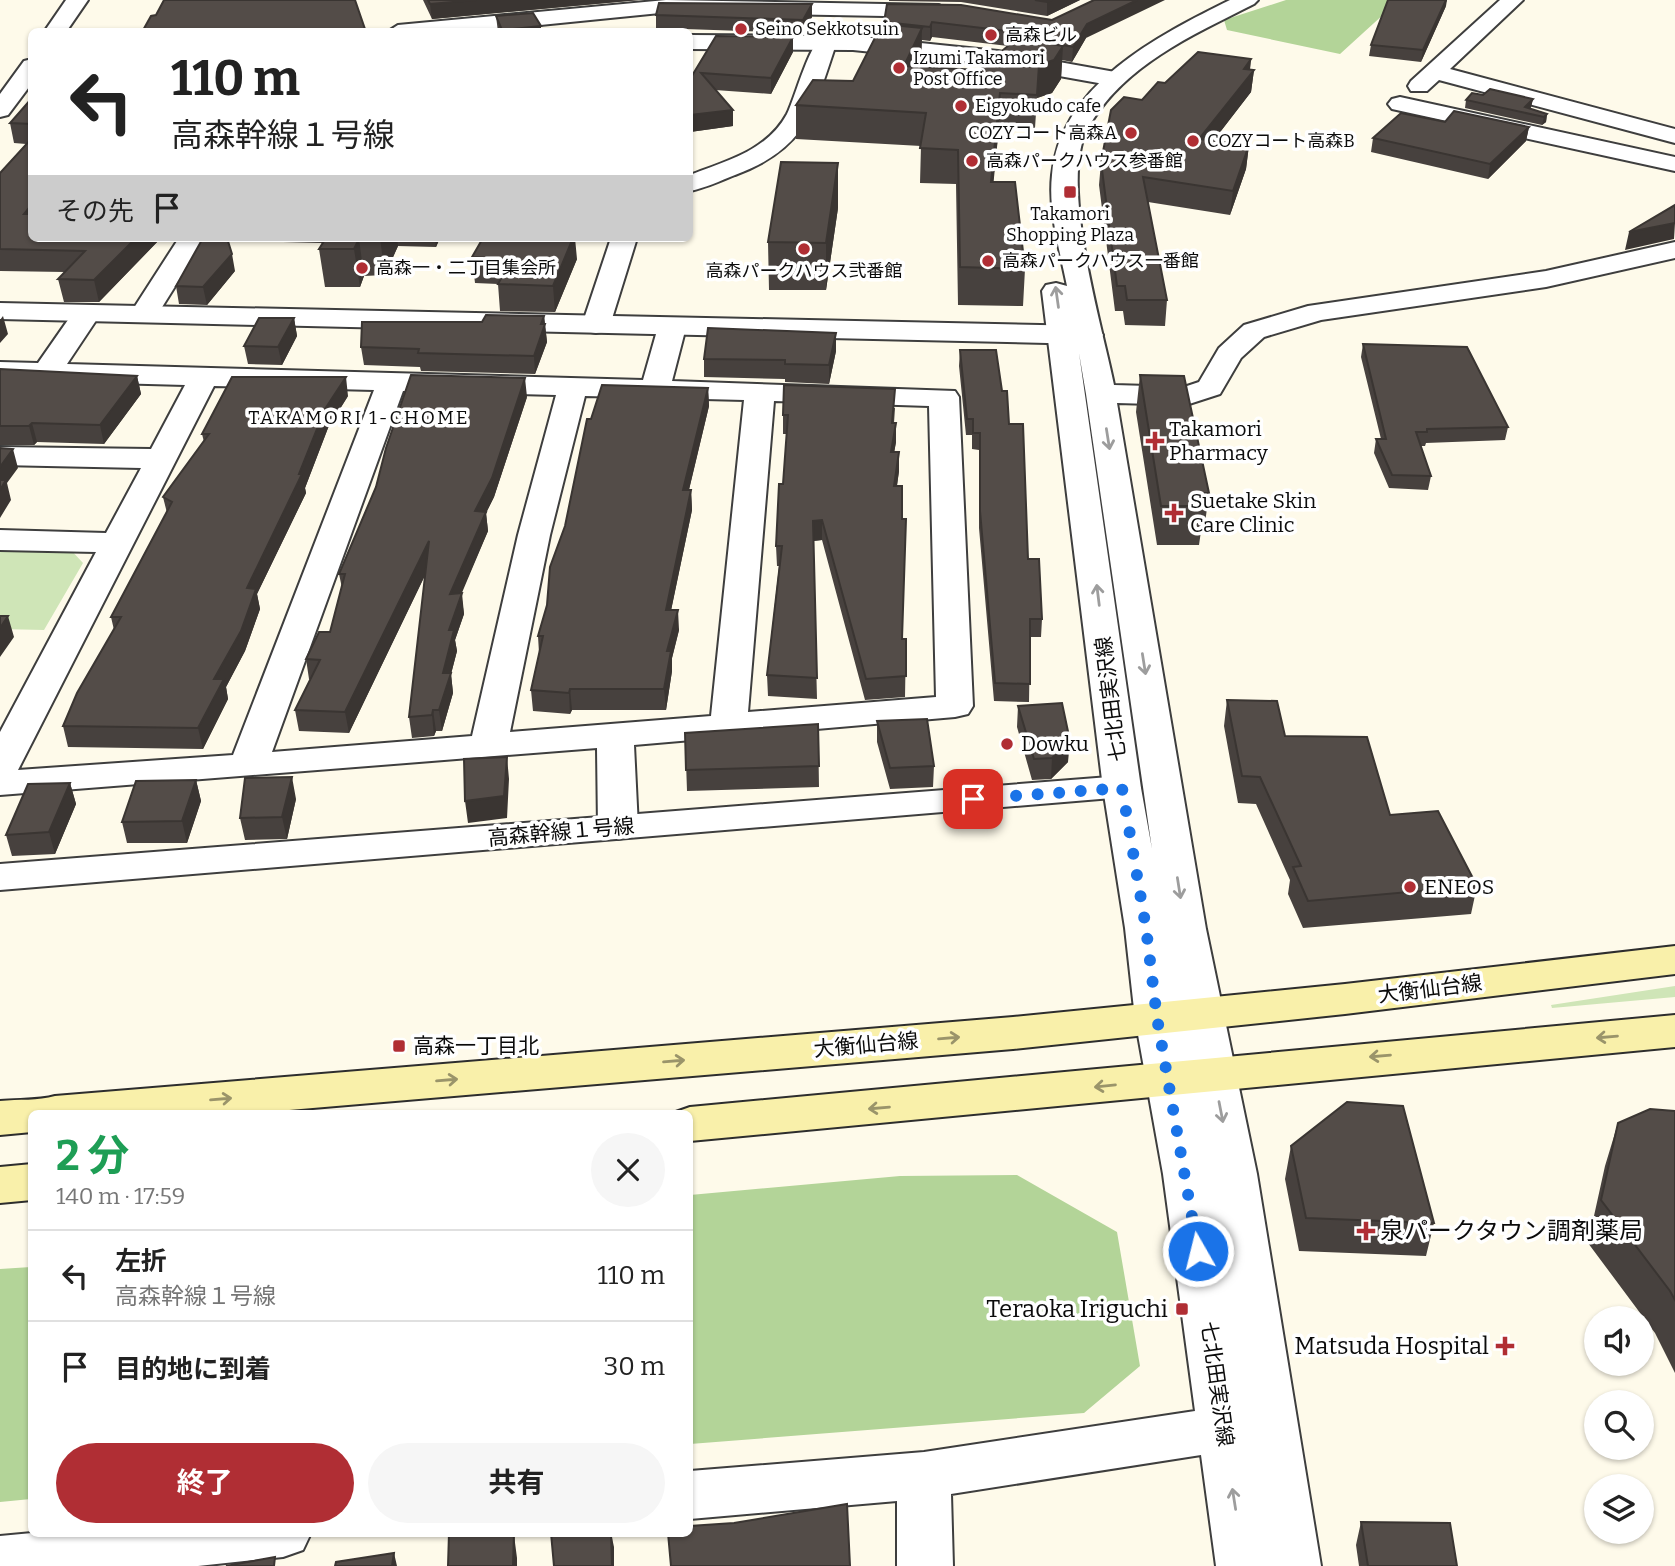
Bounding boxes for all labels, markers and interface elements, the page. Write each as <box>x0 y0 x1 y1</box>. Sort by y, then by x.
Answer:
place label: Seino Sekkotsuin <box>755 18 900 40</box>
marker: Seino Sekkotsuin <box>733 21 749 37</box>
place label: 高森ビル <box>1005 24 1077 46</box>
marker: 高森ビル <box>983 27 999 43</box>
place label: Izumi Takamori Post Office <box>913 47 1045 90</box>
text: 110 m <box>171 49 300 108</box>
icon: left <box>56 56 147 147</box>
marker: Izumi Takamori Post Office <box>891 60 907 76</box>
place label: Eigyokudo cafe <box>975 95 1101 117</box>
marker: Eigyokudo cafe <box>953 98 969 114</box>
text: 高森幹線１号線 <box>171 116 395 154</box>
place label: COZYコート高森A <box>968 122 1117 144</box>
marker: COZYコート高森A <box>1123 125 1139 141</box>
place label: COZYコート高森B <box>1207 130 1355 152</box>
marker: COZYコート高森B <box>1185 133 1201 149</box>
place label: 高森パークハウス参番館 <box>986 150 1183 172</box>
marker: 高森パークハウス参番館 <box>964 153 980 169</box>
marker: Takamori Shopping Plaza <box>1062 184 1078 200</box>
icon: arrive <box>148 189 186 227</box>
text: その先 <box>56 196 134 227</box>
place label: Takamori Shopping Plaza <box>1006 203 1134 246</box>
marker: 高森パークハウス弐番館 <box>796 241 812 257</box>
place label: 高森パークハウス一番館 <box>1002 250 1199 272</box>
marker: 高森パークハウス一番館 <box>980 253 996 269</box>
place label: 高森一・二丁目集会所 <box>376 257 556 279</box>
marker: 高森一・二丁目集会所 <box>354 260 370 276</box>
place label: 高森パークハウス弐番館 <box>705 260 903 282</box>
one-way arrow <box>1050 286 1063 309</box>
district label: TAKAMORI 1-CHOME <box>248 406 470 429</box>
place label: Takamori Pharmacy <box>1169 416 1269 466</box>
one-way arrow <box>1102 427 1115 450</box>
marker: Takamori Pharmacy <box>1147 433 1163 449</box>
place label: Suetake Skin Care Clinic <box>1190 488 1316 538</box>
marker: Suetake Skin Care Clinic <box>1164 503 1184 523</box>
one-way arrow <box>1092 585 1105 607</box>
street label: 七北田実沢線 <box>1090 635 1132 763</box>
one-way arrow <box>1138 652 1151 674</box>
place label: Dowku <box>1021 731 1089 757</box>
marker: Dowku <box>999 736 1015 752</box>
pin <box>943 769 1003 829</box>
icon: arrive <box>954 780 992 818</box>
street label: 高森幹線１号線 <box>487 813 635 851</box>
place label: ENEOS <box>1424 874 1494 900</box>
one-way arrow <box>1173 876 1186 899</box>
marker: ENEOS <box>1402 879 1418 895</box>
street label: 大衡仙台線 <box>1376 970 1484 1008</box>
street label: 大衡仙台線 <box>813 1027 919 1063</box>
one-way arrow <box>938 1031 960 1044</box>
one-way arrow <box>1596 1031 1619 1044</box>
place label: 高森一丁目北 <box>413 1033 539 1059</box>
marker: 高森一丁目北 <box>391 1038 407 1054</box>
one-way arrow <box>1369 1050 1392 1063</box>
one-way arrow <box>662 1054 685 1067</box>
one-way arrow <box>435 1073 458 1086</box>
one-way arrow <box>1095 1080 1117 1093</box>
one-way arrow <box>209 1092 231 1105</box>
one-way arrow <box>1214 1100 1228 1123</box>
one-way arrow <box>868 1102 891 1115</box>
text: 2 分 <box>56 1131 129 1181</box>
button: close <box>591 1133 665 1207</box>
text: 140 m · 17:59 <box>56 1182 185 1210</box>
position arrow <box>1161 1214 1235 1288</box>
place label: 泉パークタウン調剤薬局 <box>1380 1217 1643 1245</box>
marker: 泉パークタウン調剤薬局 <box>1358 1223 1374 1239</box>
text: 左折 <box>115 1246 167 1277</box>
icon: left <box>56 1257 94 1295</box>
text: 110 m <box>597 1260 665 1291</box>
text: 高森幹線１号線 <box>115 1282 276 1310</box>
place label: Teraoka Iriguchi <box>986 1295 1168 1323</box>
marker: Teraoka Iriguchi <box>1174 1301 1190 1317</box>
map controls <box>1584 1306 1654 1544</box>
button: sound <box>1584 1306 1654 1376</box>
street label: 七北田実沢線 <box>1195 1320 1239 1448</box>
place label: Matsuda Hospital <box>1294 1332 1489 1360</box>
marker: Matsuda Hospital <box>1495 1336 1515 1356</box>
icon: arrive <box>56 1348 94 1386</box>
text: 30 m <box>604 1351 665 1382</box>
text: 目的地に到着 <box>115 1354 271 1385</box>
button: search <box>1584 1390 1654 1460</box>
button: 終了 <box>56 1443 354 1523</box>
button: 共有 <box>368 1443 665 1523</box>
button: layers <box>1584 1474 1654 1544</box>
one-way arrow <box>1227 1488 1240 1510</box>

